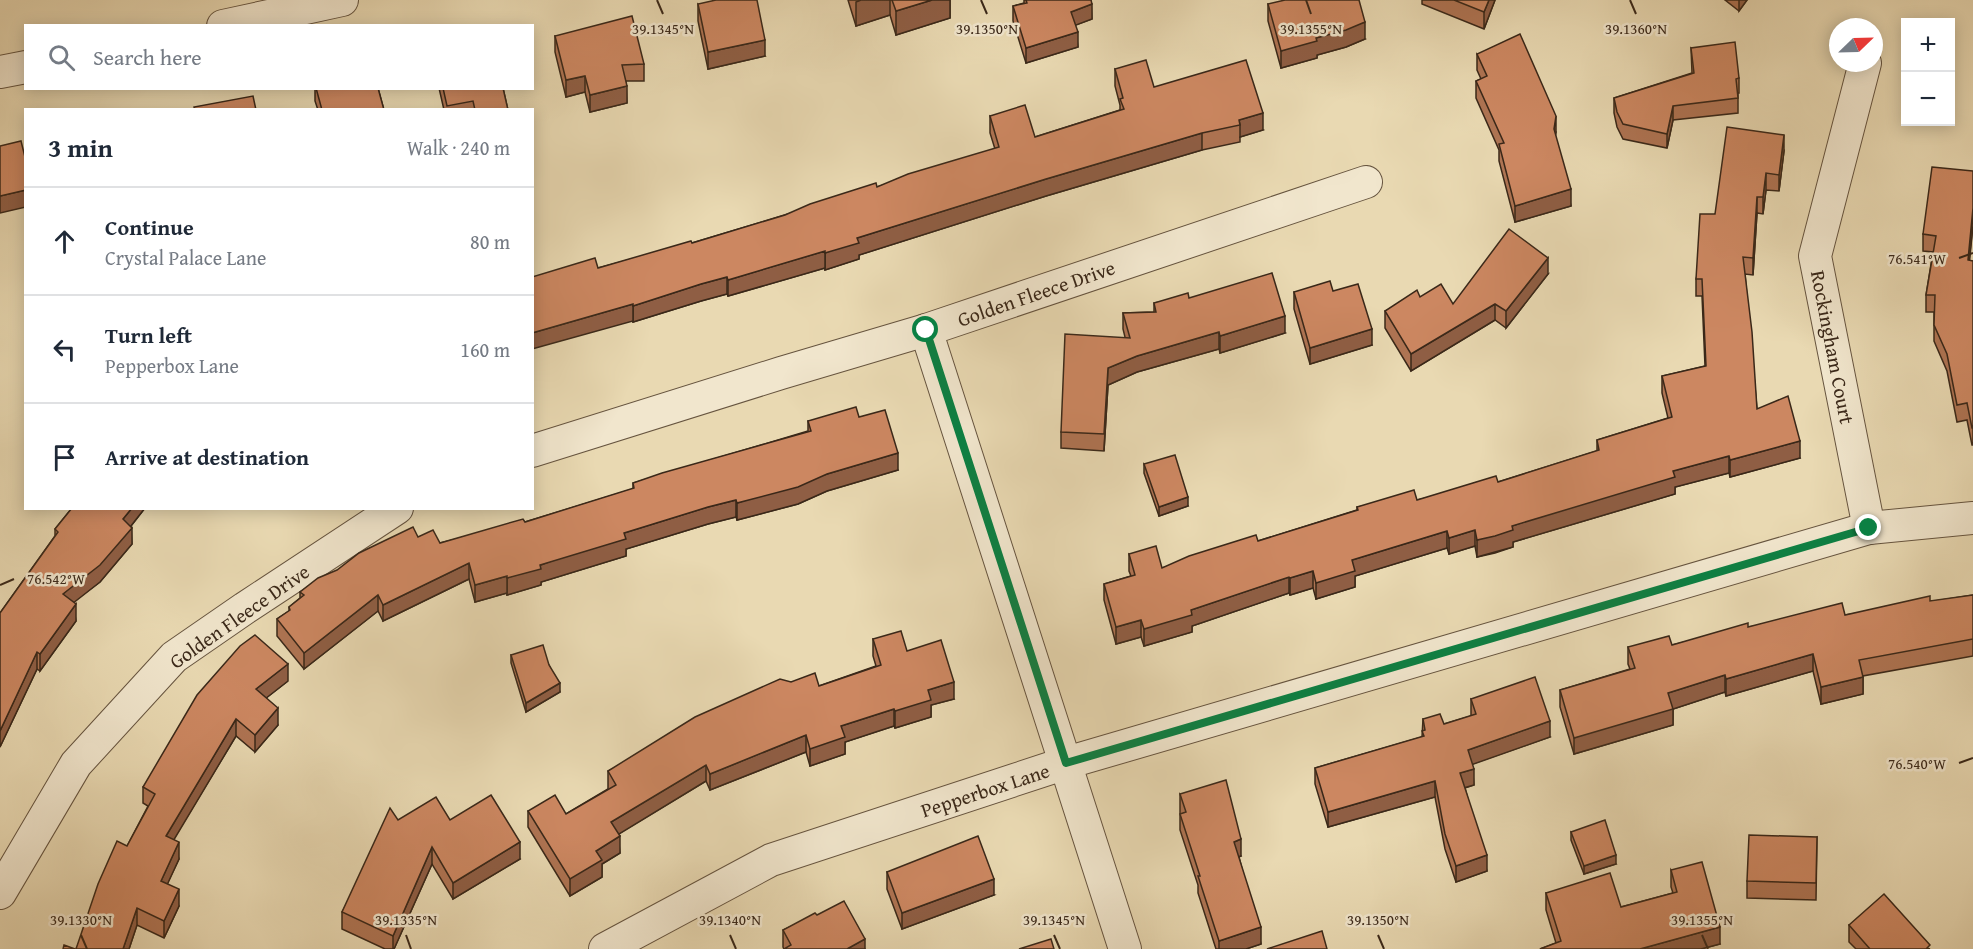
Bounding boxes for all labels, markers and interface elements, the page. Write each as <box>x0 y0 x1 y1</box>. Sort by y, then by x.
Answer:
text: 39.1345°N <box>632 18 694 39</box>
text: 39.1350°N <box>956 18 1018 39</box>
text: 39.1355°N <box>1280 18 1342 39</box>
text: 39.1360°N <box>1605 18 1667 39</box>
north arrow <box>1829 18 1883 72</box>
map controls <box>1901 18 1955 126</box>
button: + <box>1901 18 1955 72</box>
search box <box>24 24 534 90</box>
icon: search <box>45 41 78 74</box>
text: Search here <box>93 41 202 73</box>
button: − <box>1901 72 1955 126</box>
text: 3 min <box>48 128 113 167</box>
text: Walk · 240 m <box>407 133 510 162</box>
text: Continue <box>105 211 194 243</box>
icon: ahead <box>48 225 81 258</box>
text: 80 m <box>470 227 510 256</box>
text: Crystal Palace Lane <box>105 243 266 272</box>
text: 76.541°W <box>1888 248 1946 269</box>
street label: Golden Fleece Drive <box>953 252 1119 334</box>
street label: Rockingham Court <box>1804 268 1862 426</box>
route start <box>912 316 938 342</box>
text: Turn left <box>105 319 192 351</box>
icon: left <box>48 333 81 366</box>
text: 160 m <box>460 335 510 364</box>
text: Pepperbox Lane <box>105 351 239 380</box>
icon: arrive <box>48 441 81 474</box>
text: Arrive at destination <box>105 441 309 473</box>
route end <box>1855 514 1881 540</box>
street label: Golden Fleece Drive <box>163 557 315 675</box>
text: 76.542°W <box>27 568 85 589</box>
text: 76.540°W <box>1888 753 1946 774</box>
street label: Pepperbox Lane <box>917 756 1053 824</box>
text: 39.1330°N <box>50 909 112 930</box>
text: 39.1335°N <box>375 909 437 930</box>
text: 39.1340°N <box>699 909 761 930</box>
text: 39.1345°N <box>1023 909 1085 930</box>
text: 39.1350°N <box>1347 909 1409 930</box>
text: 39.1355°N <box>1671 909 1733 930</box>

